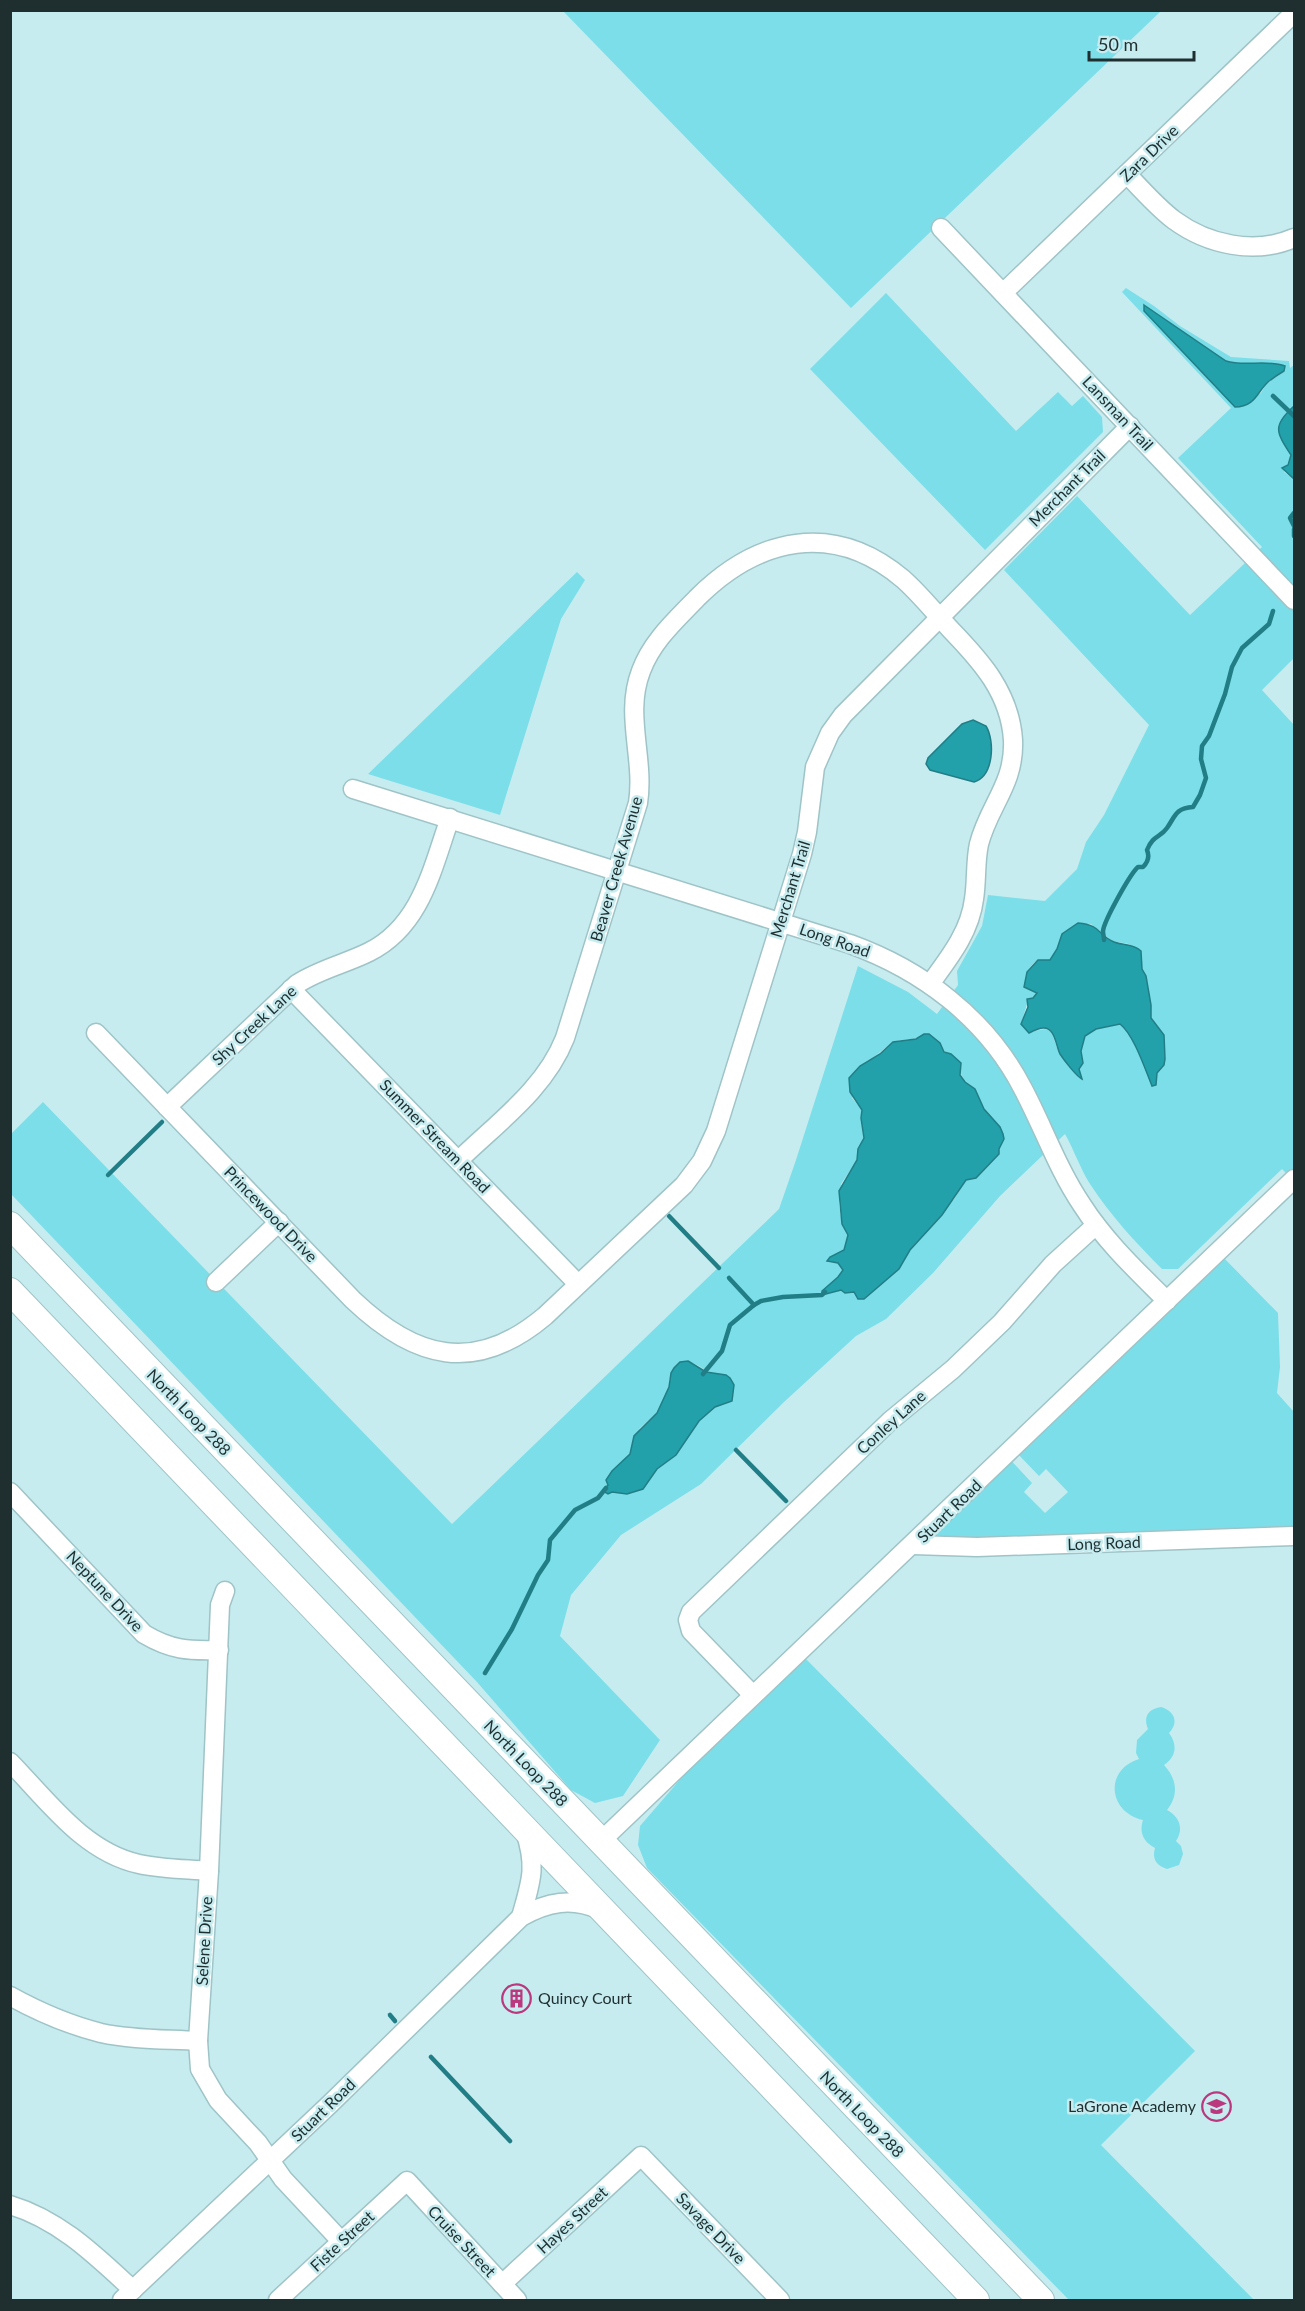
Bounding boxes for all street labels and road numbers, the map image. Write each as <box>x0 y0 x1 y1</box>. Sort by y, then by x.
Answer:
street label: Zara Drive <box>1116 120 1182 185</box>
street label: Lansman Trail <box>1079 372 1158 454</box>
street label: Merchant Trail <box>1025 446 1109 530</box>
street label: Beaver Creek Avenue <box>586 794 645 944</box>
street label: Merchant Trail <box>766 838 813 940</box>
street label: Long Road <box>797 919 873 960</box>
street label: Shy Creek Lane <box>208 981 300 1068</box>
street label: Summer Stream Road <box>376 1075 494 1196</box>
street label: Princewood Drive <box>221 1162 322 1265</box>
street label: North Loop 288 <box>144 1365 235 1459</box>
street label: Conley Lane <box>852 1386 929 1457</box>
street label: Stuart Road <box>913 1475 985 1546</box>
street label: Long Road <box>1067 1532 1141 1553</box>
street label: Neptune Drive <box>63 1546 148 1635</box>
street label: North Loop 288 <box>481 1716 572 1810</box>
street label: Selene Drive <box>192 1896 215 1986</box>
street label: North Loop 288 <box>817 2067 908 2161</box>
street label: Stuart Road <box>287 2074 359 2145</box>
street label: Hayes Street <box>533 2182 611 2257</box>
street label: Savage Drive <box>673 2188 750 2267</box>
street label: Cruise Street <box>424 2201 500 2281</box>
street label: Fiste Street <box>306 2206 378 2275</box>

